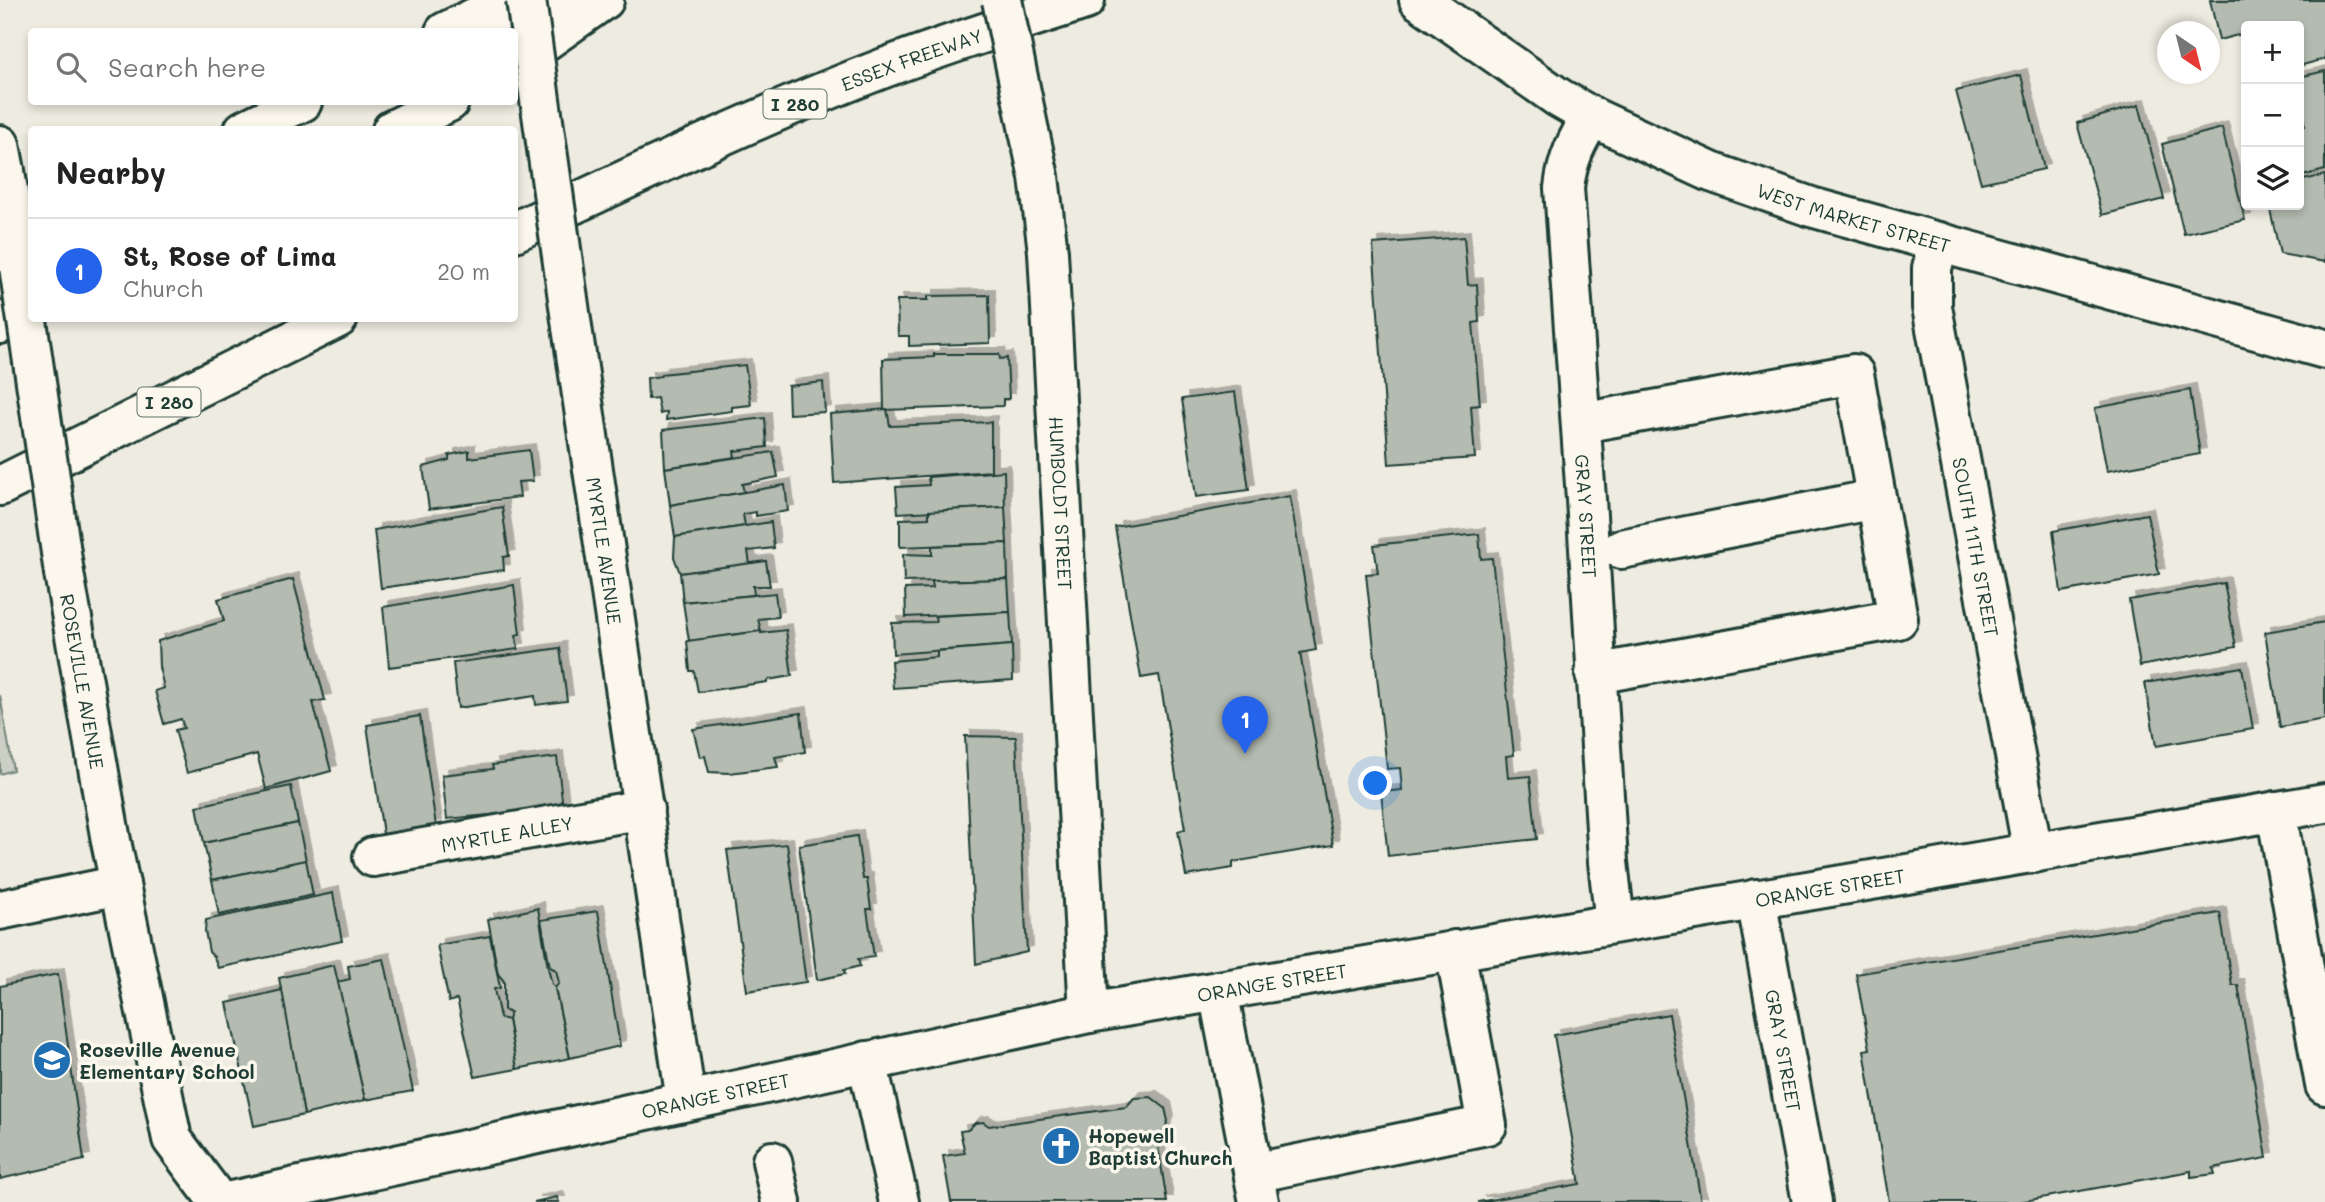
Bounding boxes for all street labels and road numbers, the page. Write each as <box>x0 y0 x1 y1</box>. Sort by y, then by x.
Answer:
street label: ESSEX FREEWAY <box>837 22 986 96</box>
road number: I 280 <box>764 90 826 119</box>
street label: WEST MARKET STREET <box>1754 177 1953 257</box>
road number: I 280 <box>138 388 200 416</box>
street label: HUMBOLDT STREET <box>1044 416 1079 591</box>
street label: GRAY STREET <box>1570 453 1603 579</box>
street label: SOUTH 11TH STREET <box>1948 455 2005 639</box>
street label: MYRTLE AVENUE <box>582 475 628 626</box>
street label: ROSEVILLE AVENUE <box>55 592 111 771</box>
street label: MYRTLE ALLEY <box>439 809 575 857</box>
street label: ORANGE STREET <box>1753 862 1907 912</box>
street label: ORANGE STREET <box>1195 957 1349 1007</box>
street label: GRAY STREET <box>1760 987 1808 1114</box>
street label: ORANGE STREET <box>639 1066 792 1123</box>

